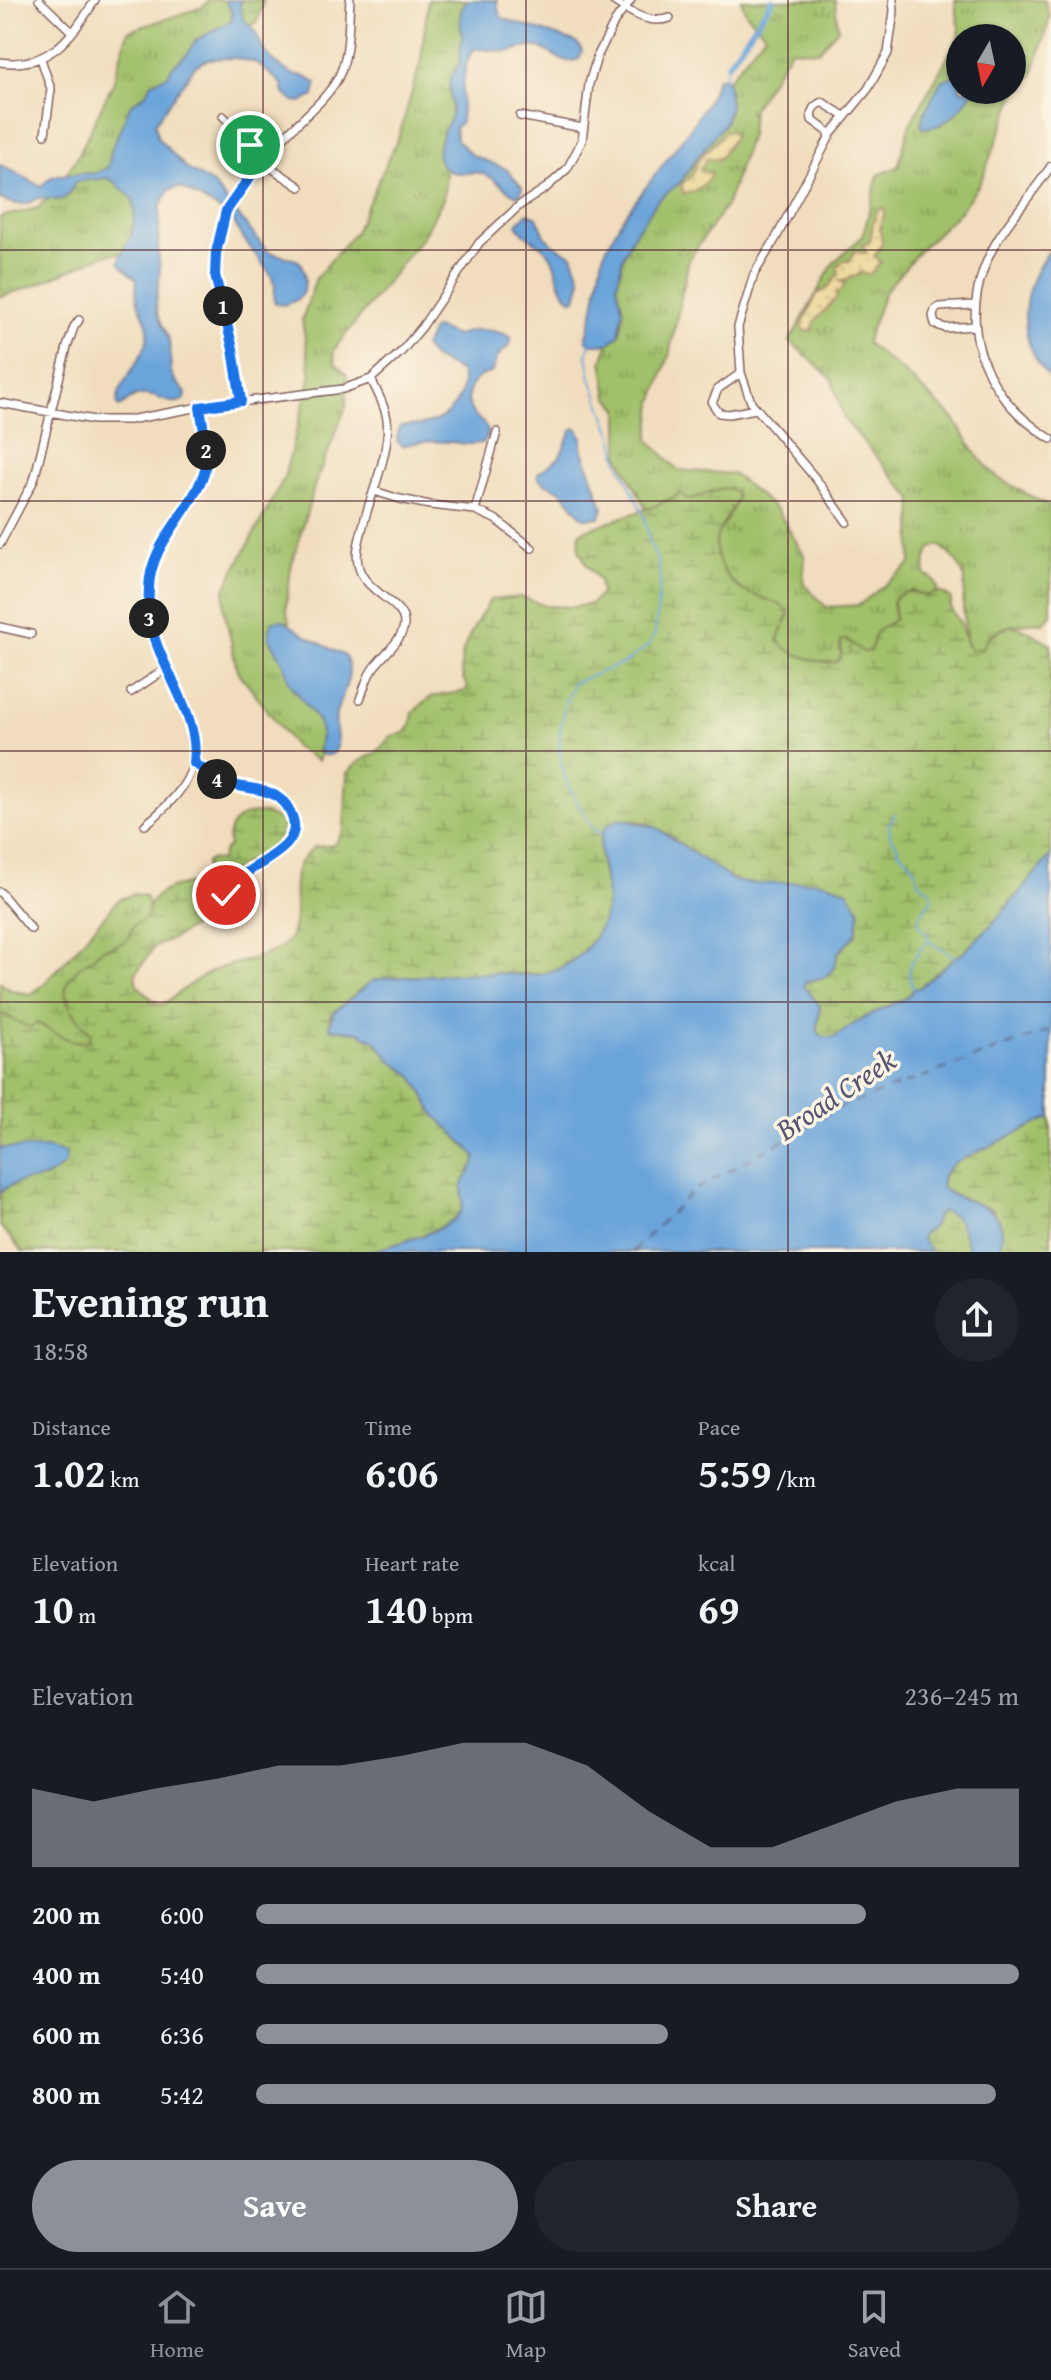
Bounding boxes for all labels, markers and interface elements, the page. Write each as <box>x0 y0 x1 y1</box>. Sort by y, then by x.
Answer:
north arrow <box>946 24 1026 104</box>
map controls <box>946 24 1026 104</box>
pin <box>216 111 284 179</box>
icon: arrive <box>228 123 272 167</box>
pin: 1 <box>203 286 243 326</box>
text: 1 <box>217 290 229 322</box>
pin: 2 <box>186 430 226 470</box>
text: 2 <box>200 434 212 466</box>
pin: 3 <box>129 598 169 638</box>
text: 3 <box>143 602 155 634</box>
pin: 4 <box>197 759 237 799</box>
text: 4 <box>211 763 223 795</box>
pin <box>192 861 260 929</box>
icon: check <box>204 873 248 917</box>
water label: Broad Creek <box>766 1038 905 1151</box>
text: Evening run <box>32 1269 269 1333</box>
button: share <box>935 1278 1019 1362</box>
text: 18:58 <box>32 1331 88 1370</box>
text: Distance <box>32 1411 111 1443</box>
text: Time <box>365 1411 412 1443</box>
text: Pace <box>698 1411 740 1443</box>
text: 1.02 <box>32 1443 105 1502</box>
text: 6:06 <box>365 1443 438 1502</box>
text: 5:59 <box>698 1443 771 1502</box>
text: km <box>105 1463 139 1495</box>
text: /km <box>771 1463 816 1495</box>
text: Elevation <box>32 1547 118 1579</box>
text: Heart rate <box>365 1547 459 1579</box>
text: kcal <box>698 1547 736 1579</box>
text: 10 <box>32 1579 73 1638</box>
text: 140 <box>365 1579 427 1638</box>
text: 69 <box>698 1579 739 1638</box>
text: m <box>73 1599 96 1631</box>
text: bpm <box>427 1599 473 1631</box>
text: Elevation <box>32 1676 134 1715</box>
text: 236–245 m <box>905 1676 1019 1715</box>
text: 200 m <box>32 1895 100 1934</box>
text: 6:00 <box>160 1895 204 1934</box>
text: 400 m <box>32 1955 100 1994</box>
text: 5:40 <box>160 1955 204 1994</box>
text: 600 m <box>32 2015 100 2054</box>
text: 6:36 <box>160 2015 204 2054</box>
text: 800 m <box>32 2075 100 2114</box>
text: 5:42 <box>160 2075 204 2114</box>
button: Save <box>32 2160 518 2252</box>
button: Share <box>534 2160 1019 2252</box>
tab: Home <box>150 2285 204 2365</box>
tab: Map <box>504 2285 548 2365</box>
tab: Saved <box>848 2285 901 2365</box>

